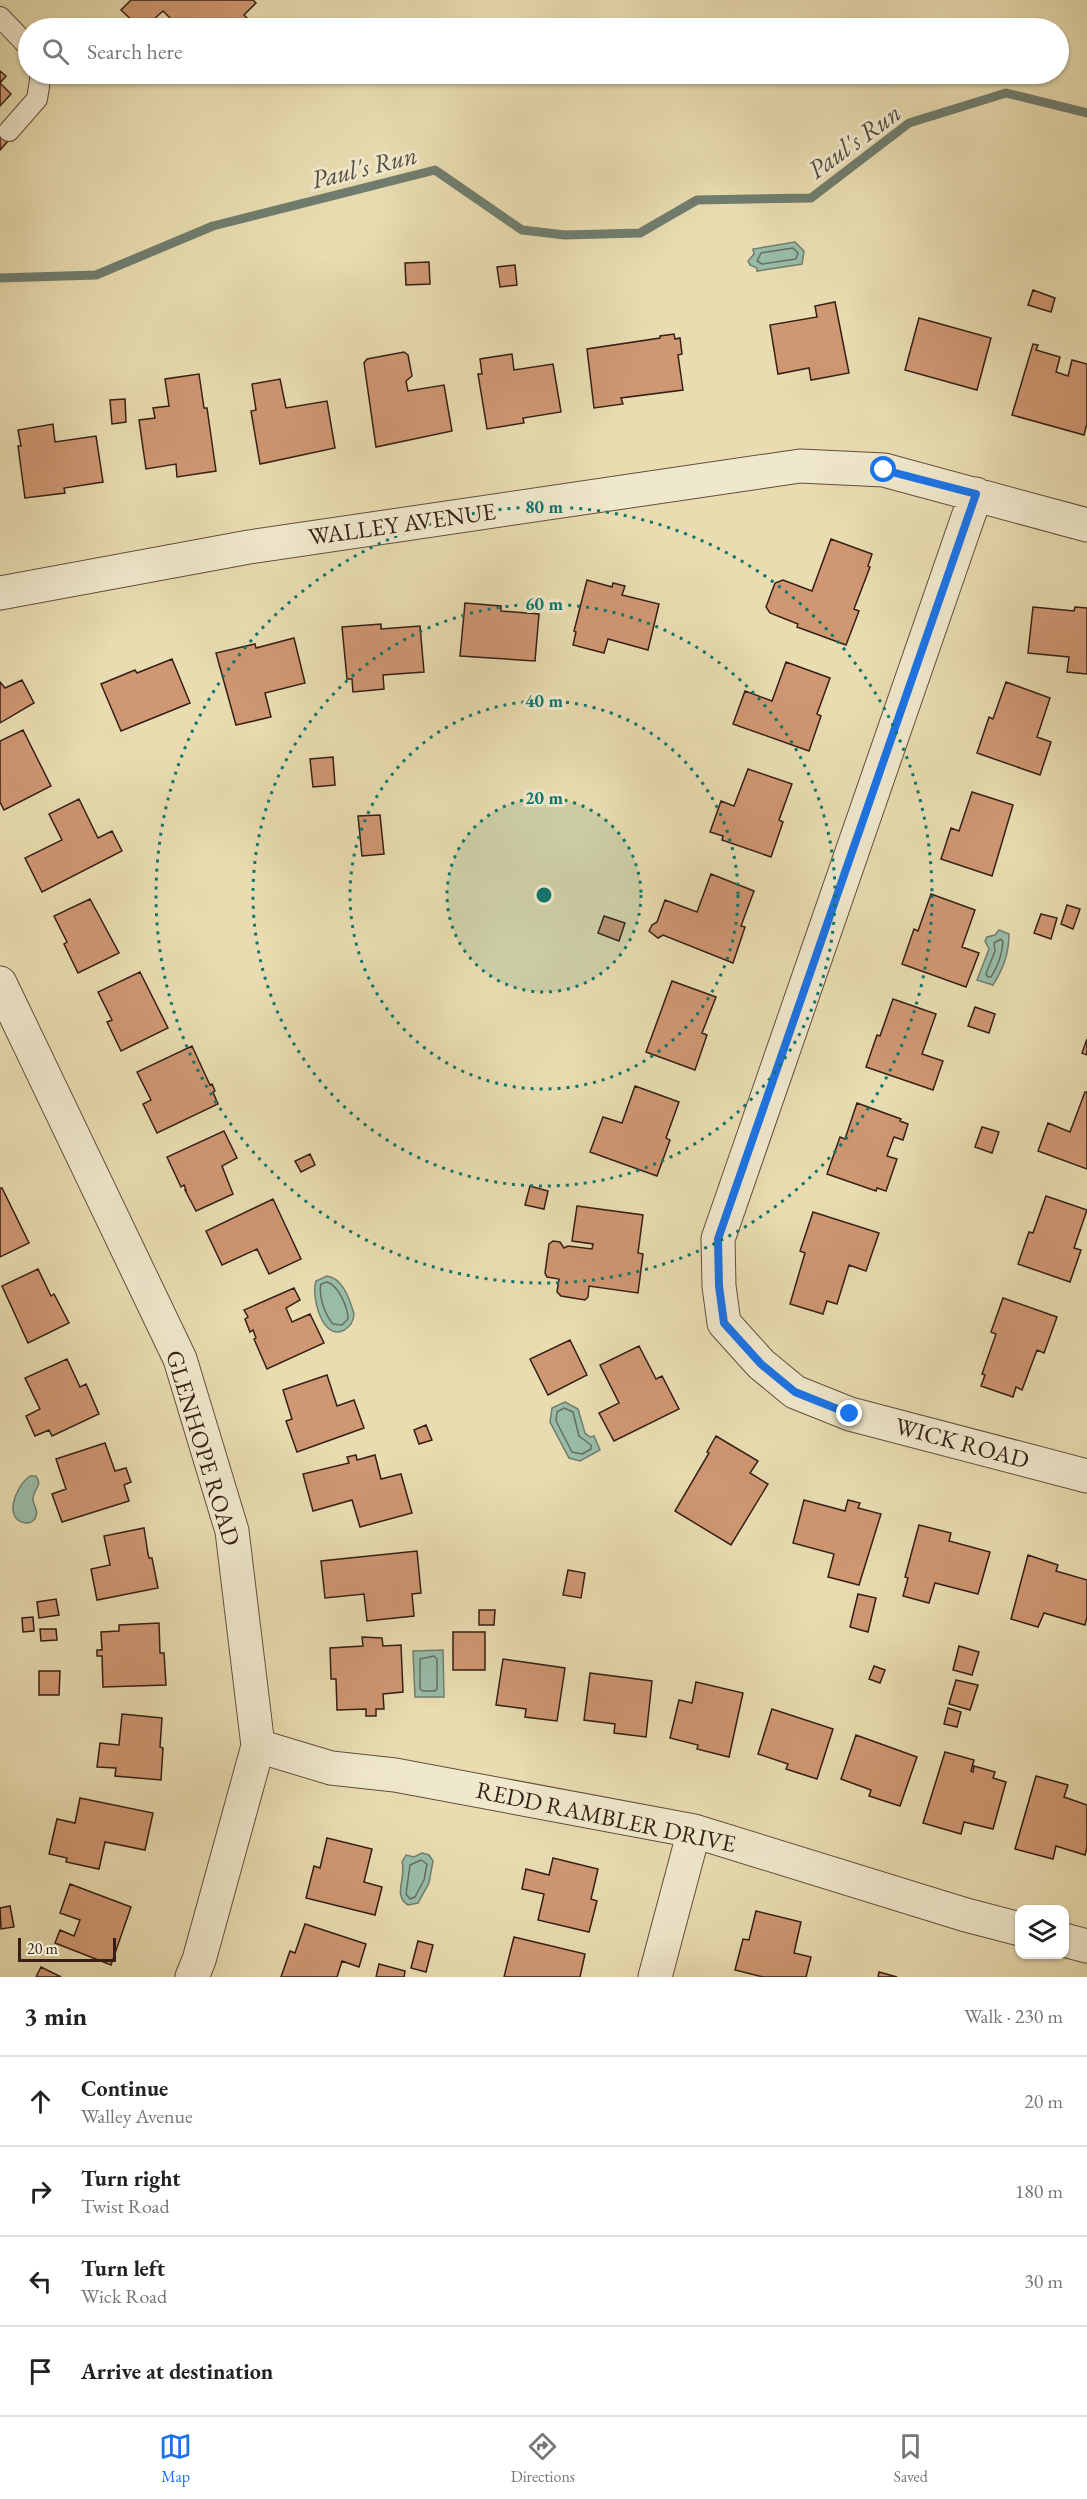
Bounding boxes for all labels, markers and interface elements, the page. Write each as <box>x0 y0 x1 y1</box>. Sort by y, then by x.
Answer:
search box <box>18 18 1069 84</box>
icon: search <box>39 35 72 68</box>
text: Search here <box>87 37 182 66</box>
water label: Paul's Run <box>800 96 908 186</box>
water label: Paul's Run <box>308 137 420 197</box>
route start <box>870 456 896 482</box>
street label: WALLEY AVENUE <box>306 495 498 552</box>
text: 80 m <box>525 495 563 518</box>
text: 60 m <box>525 592 563 615</box>
text: 40 m <box>525 689 563 712</box>
text: 20 m <box>525 786 563 809</box>
centre of rings <box>534 885 554 905</box>
street label: GLENHOPE ROAD <box>159 1346 248 1549</box>
route end <box>836 1400 862 1426</box>
street label: WICK ROAD <box>892 1410 1033 1475</box>
street label: REDD RAMBLER DRIVE <box>474 1774 739 1859</box>
map controls <box>1015 1905 1069 1959</box>
button: layers <box>1015 1905 1069 1959</box>
scale bar <box>18 1935 116 1962</box>
text: 20 m <box>27 1938 58 1959</box>
text: 3 min <box>24 1999 87 2033</box>
text: Walk · 230 m <box>964 2003 1063 2029</box>
text: Continue <box>81 2074 168 2103</box>
icon: ahead <box>24 2085 57 2118</box>
text: 20 m <box>1024 2088 1063 2114</box>
text: Walley Avenue <box>81 2103 193 2129</box>
text: Turn right <box>81 2164 180 2193</box>
icon: right <box>24 2175 57 2208</box>
text: 180 m <box>1015 2178 1063 2204</box>
text: Twist Road <box>81 2193 170 2219</box>
text: Turn left <box>81 2254 165 2283</box>
icon: left <box>24 2265 57 2298</box>
text: 30 m <box>1024 2268 1063 2294</box>
text: Wick Road <box>81 2283 167 2309</box>
icon: arrive <box>24 2355 57 2388</box>
text: Arrive at destination <box>81 2357 273 2386</box>
tab: Map <box>159 2430 192 2487</box>
tab: Directions <box>511 2430 575 2487</box>
tab: Saved <box>893 2430 928 2487</box>

